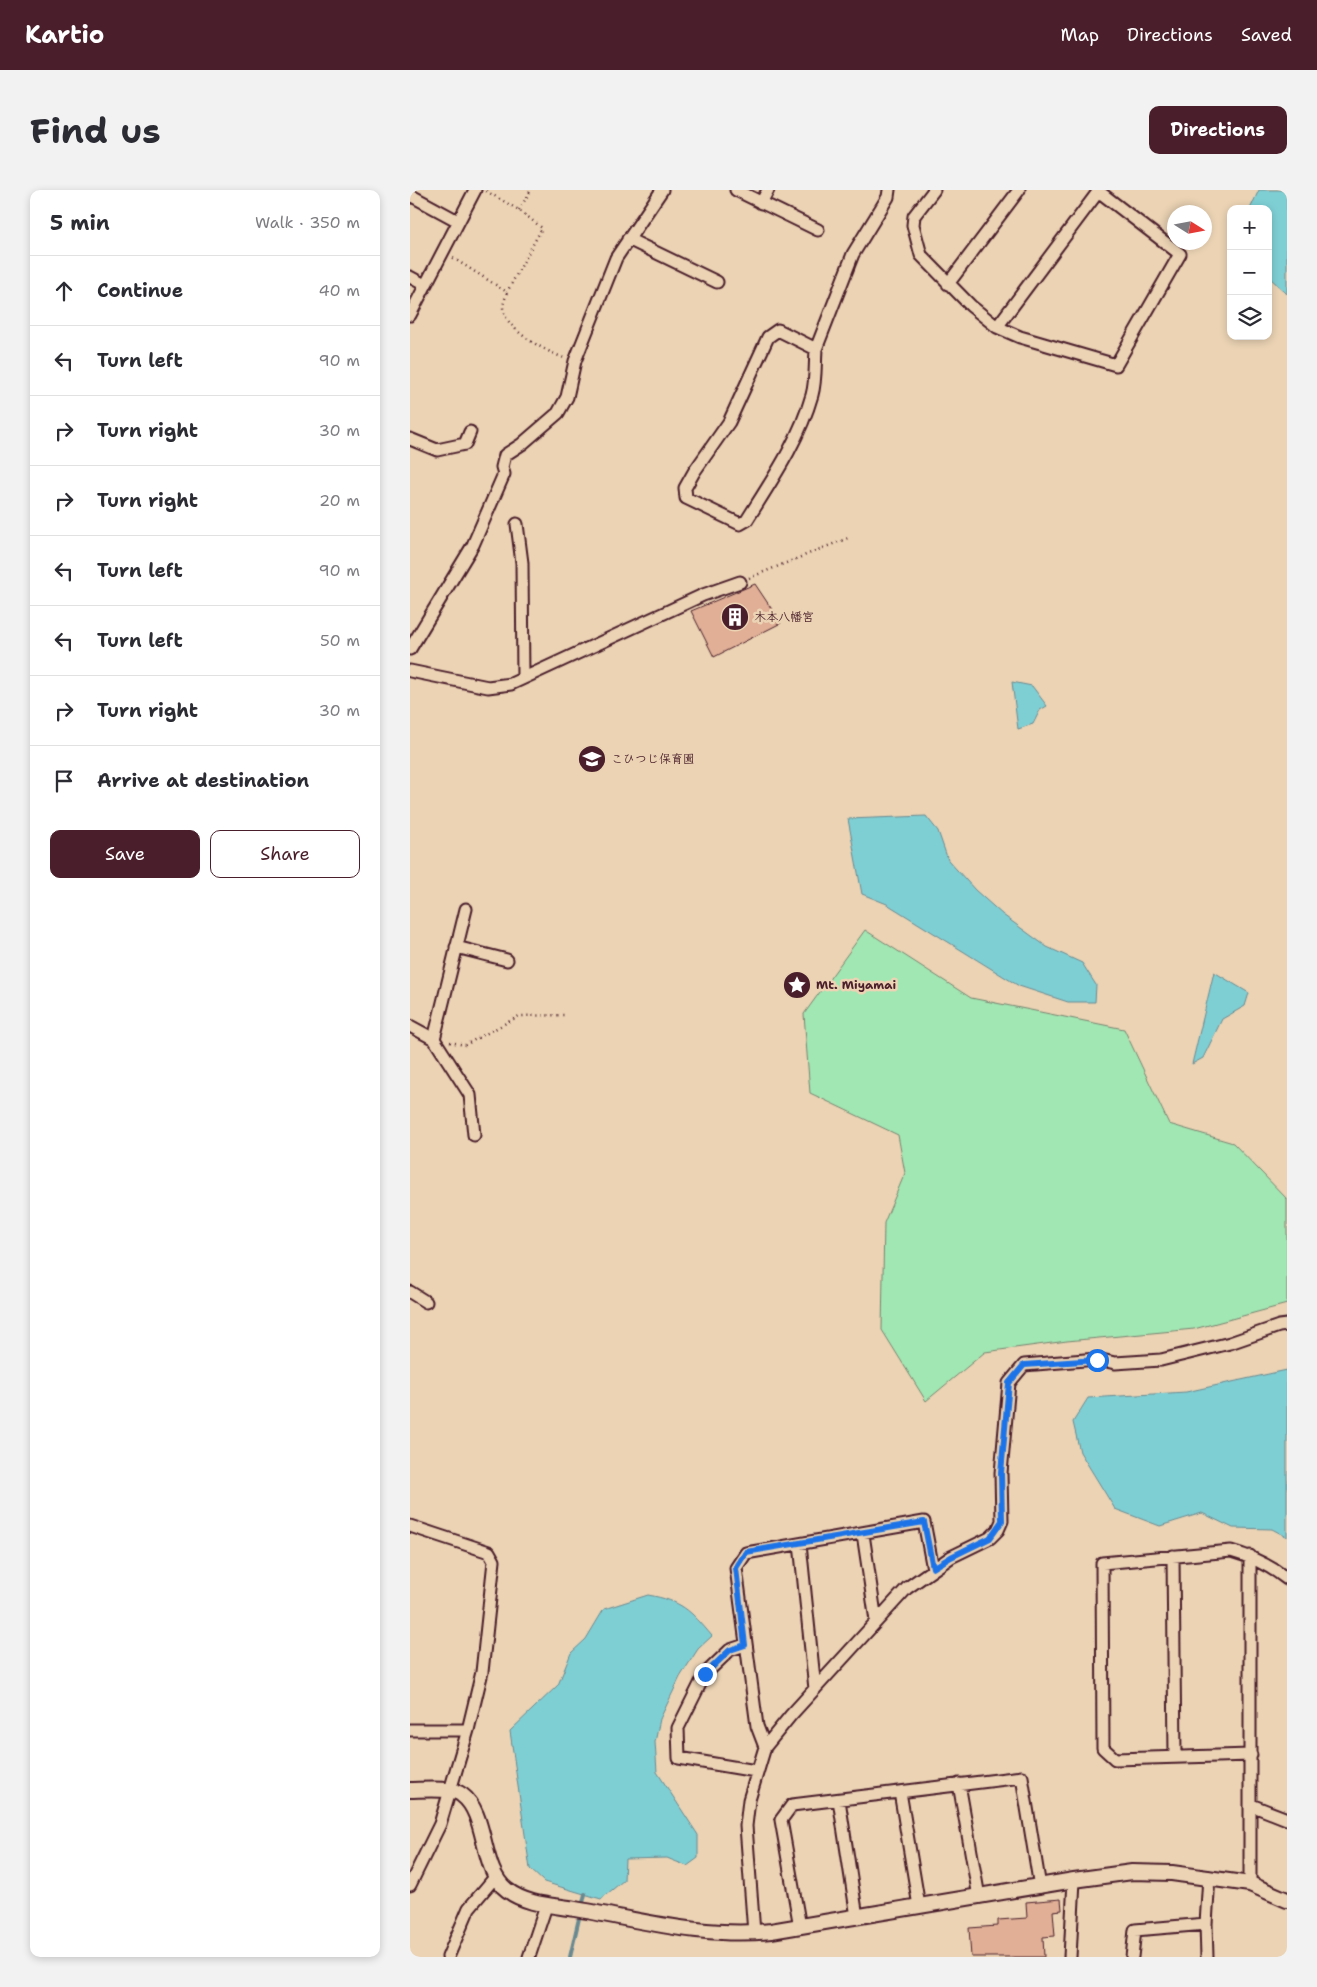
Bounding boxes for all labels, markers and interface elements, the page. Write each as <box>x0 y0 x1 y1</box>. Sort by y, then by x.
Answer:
text: Kartio <box>25 19 104 51</box>
text: Map <box>1061 23 1099 47</box>
text: Directions <box>1127 23 1213 47</box>
text: Saved <box>1241 23 1292 47</box>
button: Directions <box>1149 106 1287 154</box>
text: Find us <box>30 107 161 154</box>
north arrow <box>1167 205 1212 250</box>
map controls <box>1227 205 1272 340</box>
button: + <box>1227 205 1272 250</box>
text: 5 min <box>50 209 110 237</box>
text: Walk · 350 m <box>255 212 360 233</box>
button: − <box>1227 250 1272 295</box>
icon: ahead <box>50 277 78 305</box>
text: Continue <box>97 278 183 303</box>
text: 40 m <box>318 280 360 301</box>
button: layers <box>1227 295 1272 340</box>
icon: left <box>50 347 78 375</box>
text: Turn left <box>97 348 183 373</box>
text: 90 m <box>319 350 360 371</box>
icon: right <box>50 417 78 445</box>
text: Turn right <box>97 418 198 443</box>
text: 30 m <box>319 420 360 441</box>
icon: right <box>50 487 78 515</box>
text: Turn right <box>97 488 198 513</box>
text: 20 m <box>319 490 360 511</box>
icon: left <box>50 557 78 585</box>
text: Turn left <box>97 558 183 583</box>
text: 90 m <box>319 560 360 581</box>
building icon: 木本八幡宮 <box>720 602 750 632</box>
place label: 木本八幡宮 <box>754 609 814 625</box>
icon: left <box>50 627 78 655</box>
text: Turn left <box>97 628 183 653</box>
text: 50 m <box>320 630 360 651</box>
icon: right <box>50 697 78 725</box>
text: Turn right <box>97 698 198 723</box>
text: 30 m <box>319 700 360 721</box>
school or university icon: こひつじ保育園 <box>577 744 607 774</box>
place label: こひつじ保育園 <box>611 751 695 767</box>
icon: arrive <box>50 767 78 795</box>
text: Arrive at destination <box>97 768 309 793</box>
button: Save <box>50 830 200 878</box>
button: Share <box>210 830 360 878</box>
place icon: Mt. Miyamai <box>782 970 812 1000</box>
place label: Mt. Miyamai <box>816 977 896 993</box>
route start <box>1086 1349 1109 1372</box>
route end <box>694 1663 717 1686</box>

